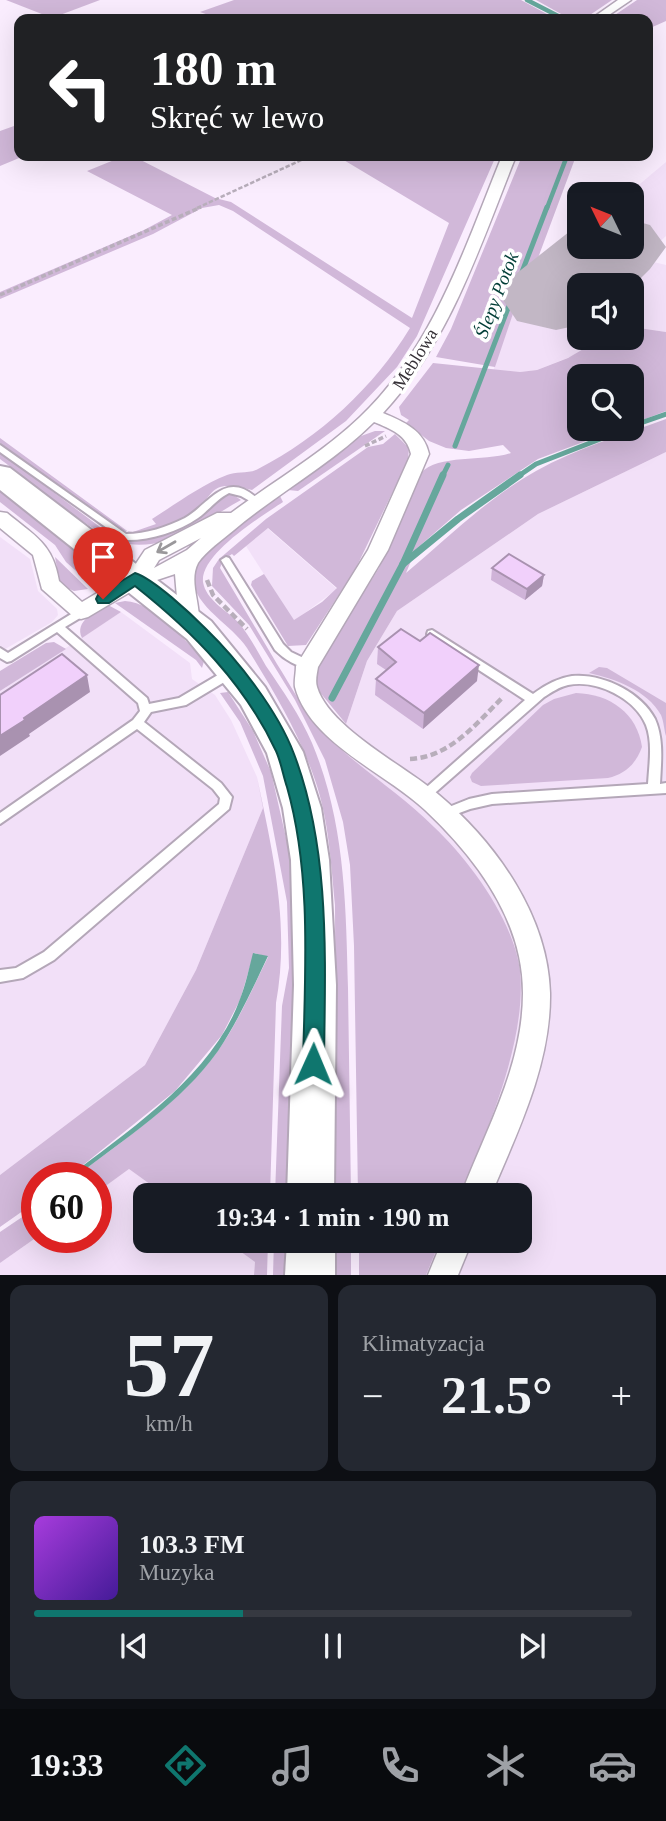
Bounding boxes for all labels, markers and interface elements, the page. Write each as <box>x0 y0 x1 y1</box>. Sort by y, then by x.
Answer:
text: 180 m <box>150 41 277 96</box>
icon: left <box>35 42 126 133</box>
text: Skręć w lewo <box>150 99 324 135</box>
north arrow <box>567 182 644 259</box>
map controls <box>567 182 644 441</box>
water label: Ślepy Potok <box>470 249 523 341</box>
button: sound <box>567 273 644 350</box>
street label: Meblowa <box>389 325 441 393</box>
button: search <box>567 364 644 441</box>
pin <box>73 527 133 599</box>
icon: arrive <box>84 538 122 576</box>
one-way arrow <box>157 540 177 554</box>
position arrow <box>276 1027 350 1101</box>
speed limit sign: 60 <box>21 1162 112 1253</box>
text: 19:34 · 1 min · 190 m <box>216 1203 450 1232</box>
text: 57 <box>124 1315 215 1416</box>
text: Klimatyzacja <box>362 1331 485 1356</box>
text: 21.5° <box>441 1367 553 1424</box>
text: − <box>362 1375 383 1417</box>
text: + <box>611 1375 632 1417</box>
text: km/h <box>145 1411 193 1436</box>
text: 103.3 FM <box>139 1530 244 1559</box>
text: Muzyka <box>139 1560 214 1585</box>
icon: previous <box>115 1627 153 1665</box>
icon: pause <box>314 1627 352 1665</box>
icon: next <box>513 1627 551 1665</box>
icon: directions <box>161 1741 210 1790</box>
icon: music <box>268 1741 317 1790</box>
icon: phone <box>375 1741 424 1790</box>
icon: climate <box>481 1741 530 1790</box>
icon: car <box>588 1741 637 1790</box>
text: 19:33 <box>29 1747 104 1783</box>

